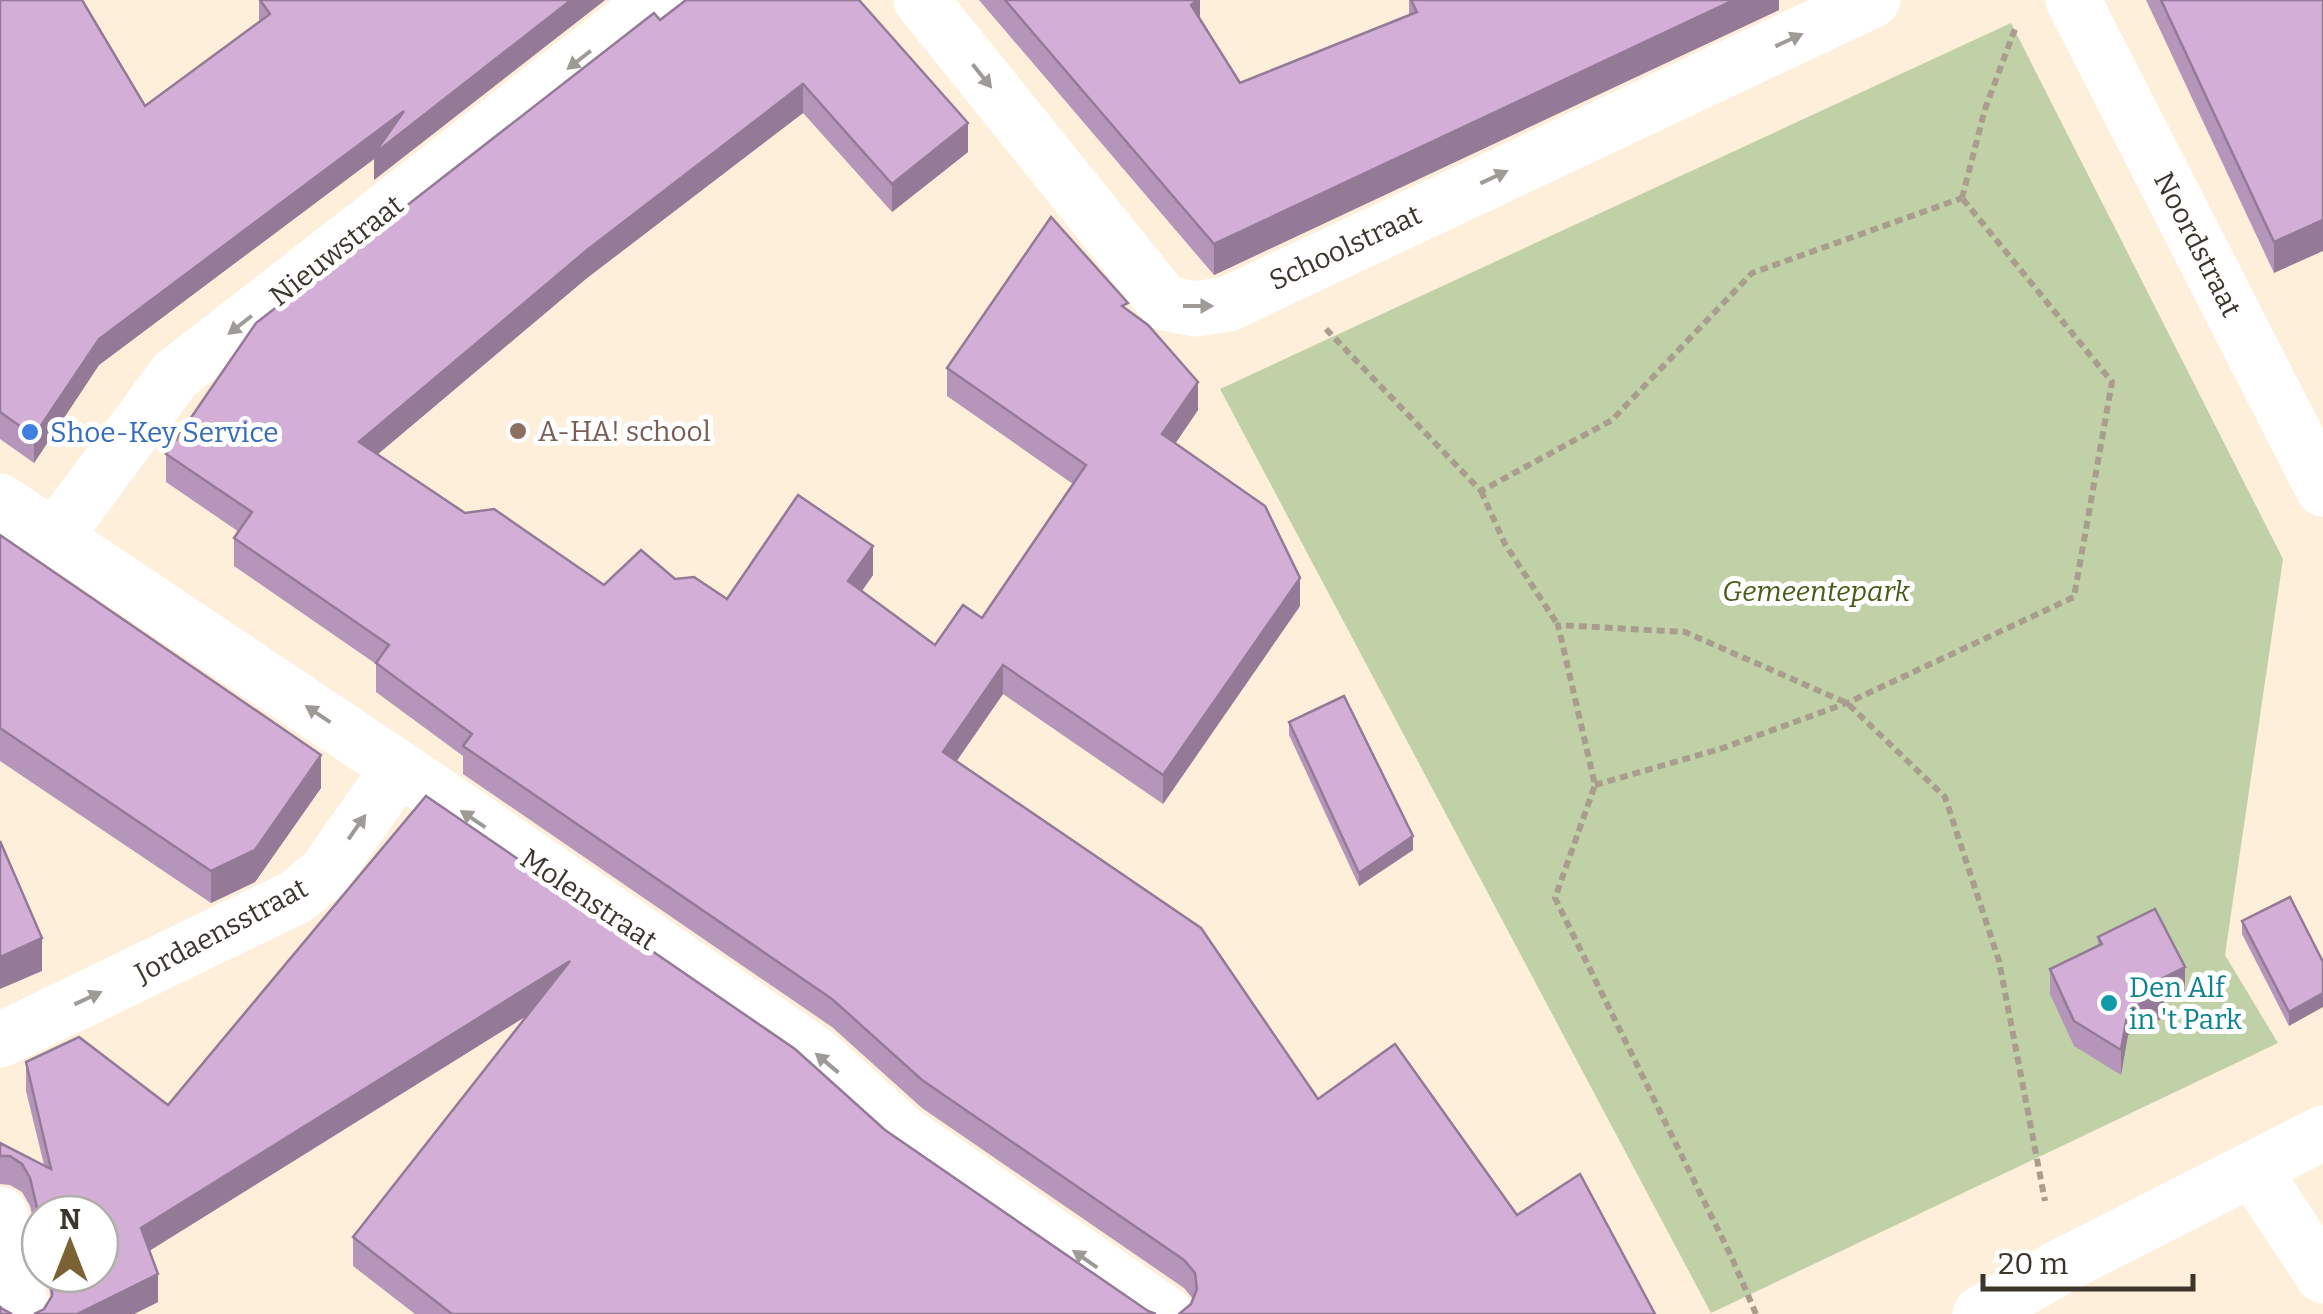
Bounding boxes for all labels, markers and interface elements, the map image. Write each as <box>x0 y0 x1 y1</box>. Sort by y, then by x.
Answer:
one-way arrow <box>1775 31 1804 48</box>
one-way arrow <box>566 49 591 70</box>
one-way arrow <box>971 63 992 88</box>
street label: Noordstraat <box>2147 166 2248 322</box>
one-way arrow <box>1480 169 1509 186</box>
street label: Nieuwstraat <box>263 188 410 313</box>
street label: Schoolstraat <box>1264 198 1426 297</box>
one-way arrow <box>1183 298 1215 314</box>
one-way arrow <box>227 314 253 334</box>
place label: A-HA! school <box>538 415 711 448</box>
place label: Shoe-Key Service <box>50 416 279 449</box>
marker: A-HA! school <box>507 420 529 442</box>
marker: Shoe-Key Service <box>19 421 41 443</box>
park label: Gemeentepark <box>1722 575 1911 608</box>
one-way arrow <box>304 705 331 723</box>
one-way arrow <box>460 810 486 829</box>
one-way arrow <box>347 814 366 840</box>
street label: Molenstraat <box>514 842 663 957</box>
street label: Jordaensstraat <box>129 871 313 990</box>
place label: Den Alf in 't Park <box>2129 971 2242 1036</box>
one-way arrow <box>74 990 103 1007</box>
marker: Den Alf in 't Park <box>2098 992 2120 1014</box>
one-way arrow <box>814 1053 839 1075</box>
north arrow <box>20 1194 120 1294</box>
text: N <box>59 1203 81 1236</box>
scale bar <box>1983 1229 2193 1291</box>
text: 20 m <box>1998 1246 2069 1282</box>
one-way arrow <box>1072 1250 1098 1269</box>

